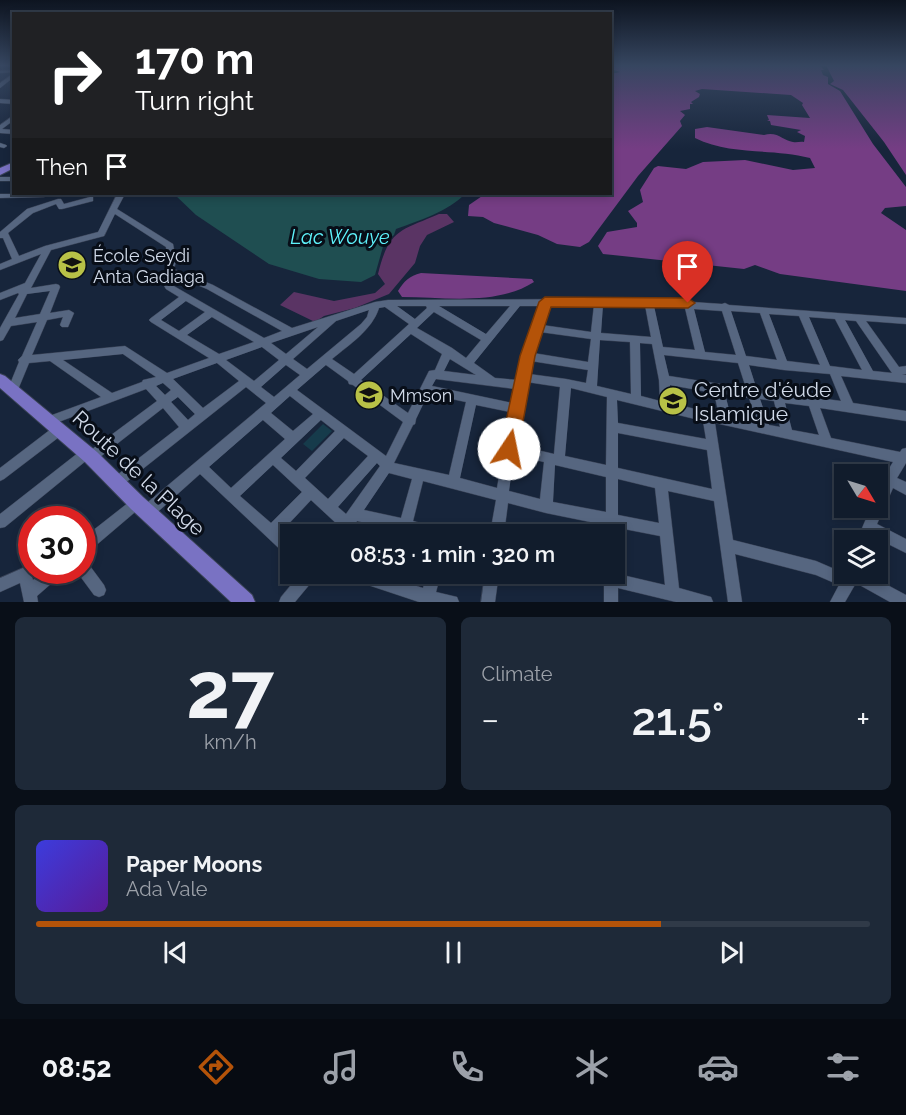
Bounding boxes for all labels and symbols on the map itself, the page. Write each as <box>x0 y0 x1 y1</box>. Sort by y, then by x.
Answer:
water label: Lac Wouye <box>290 225 390 249</box>
pin <box>662 241 713 303</box>
place label: École Seydi Anta Gadiaga <box>93 244 205 287</box>
school or university icon: École Seydi Anta Gadiaga <box>56 249 88 281</box>
place label: Centre d'éude Islamique <box>694 377 831 426</box>
school or university icon: Mmson <box>353 379 385 411</box>
place label: Mmson <box>390 385 452 406</box>
school or university icon: Centre d'éude Islamique <box>657 385 689 417</box>
street label: Route de la Plage <box>68 405 210 541</box>
position arrow <box>477 417 541 481</box>
north arrow <box>834 464 888 518</box>
speed limit sign: 30 <box>18 506 96 584</box>

